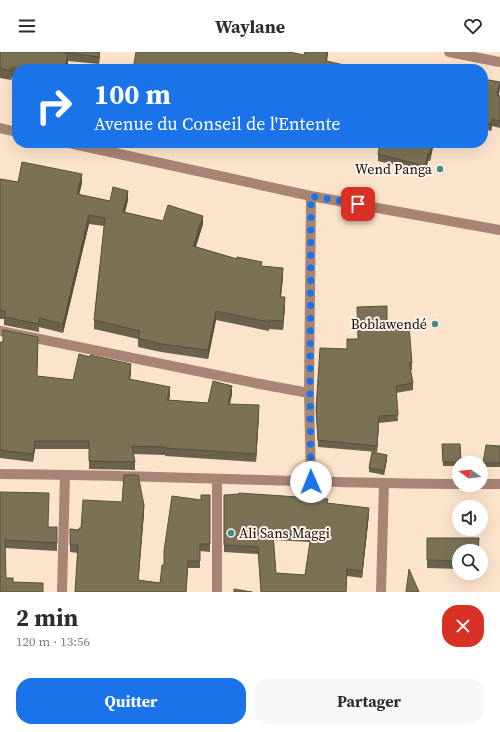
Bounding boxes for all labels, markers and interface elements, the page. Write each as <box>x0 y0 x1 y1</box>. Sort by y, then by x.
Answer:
text: Waylane <box>215 14 285 39</box>
icon: menu <box>16 15 38 37</box>
icon: heart <box>462 15 484 37</box>
text: 100 m <box>94 75 171 113</box>
icon: right <box>28 80 80 132</box>
text: Avenue du Conseil de l'Entente <box>94 111 341 136</box>
place label: Wend Panga <box>355 159 433 179</box>
marker: Wend Panga <box>435 164 445 174</box>
pin <box>341 187 375 221</box>
icon: arrive <box>347 193 369 215</box>
place label: Boblawendé <box>351 314 427 334</box>
marker: Boblawendé <box>430 319 440 329</box>
north arrow <box>452 456 488 492</box>
map controls <box>452 456 488 580</box>
position arrow <box>290 461 332 503</box>
button: sound <box>452 500 488 536</box>
place label: Ali Sans Maggi <box>239 523 330 543</box>
marker: Ali Sans Maggi <box>226 528 236 538</box>
button: search <box>452 544 488 580</box>
text: 2 min <box>16 601 78 634</box>
button: close <box>442 605 484 647</box>
text: 120 m · 13:56 <box>16 633 90 650</box>
button: Quitter <box>16 678 246 724</box>
button: Partager <box>254 678 484 724</box>

